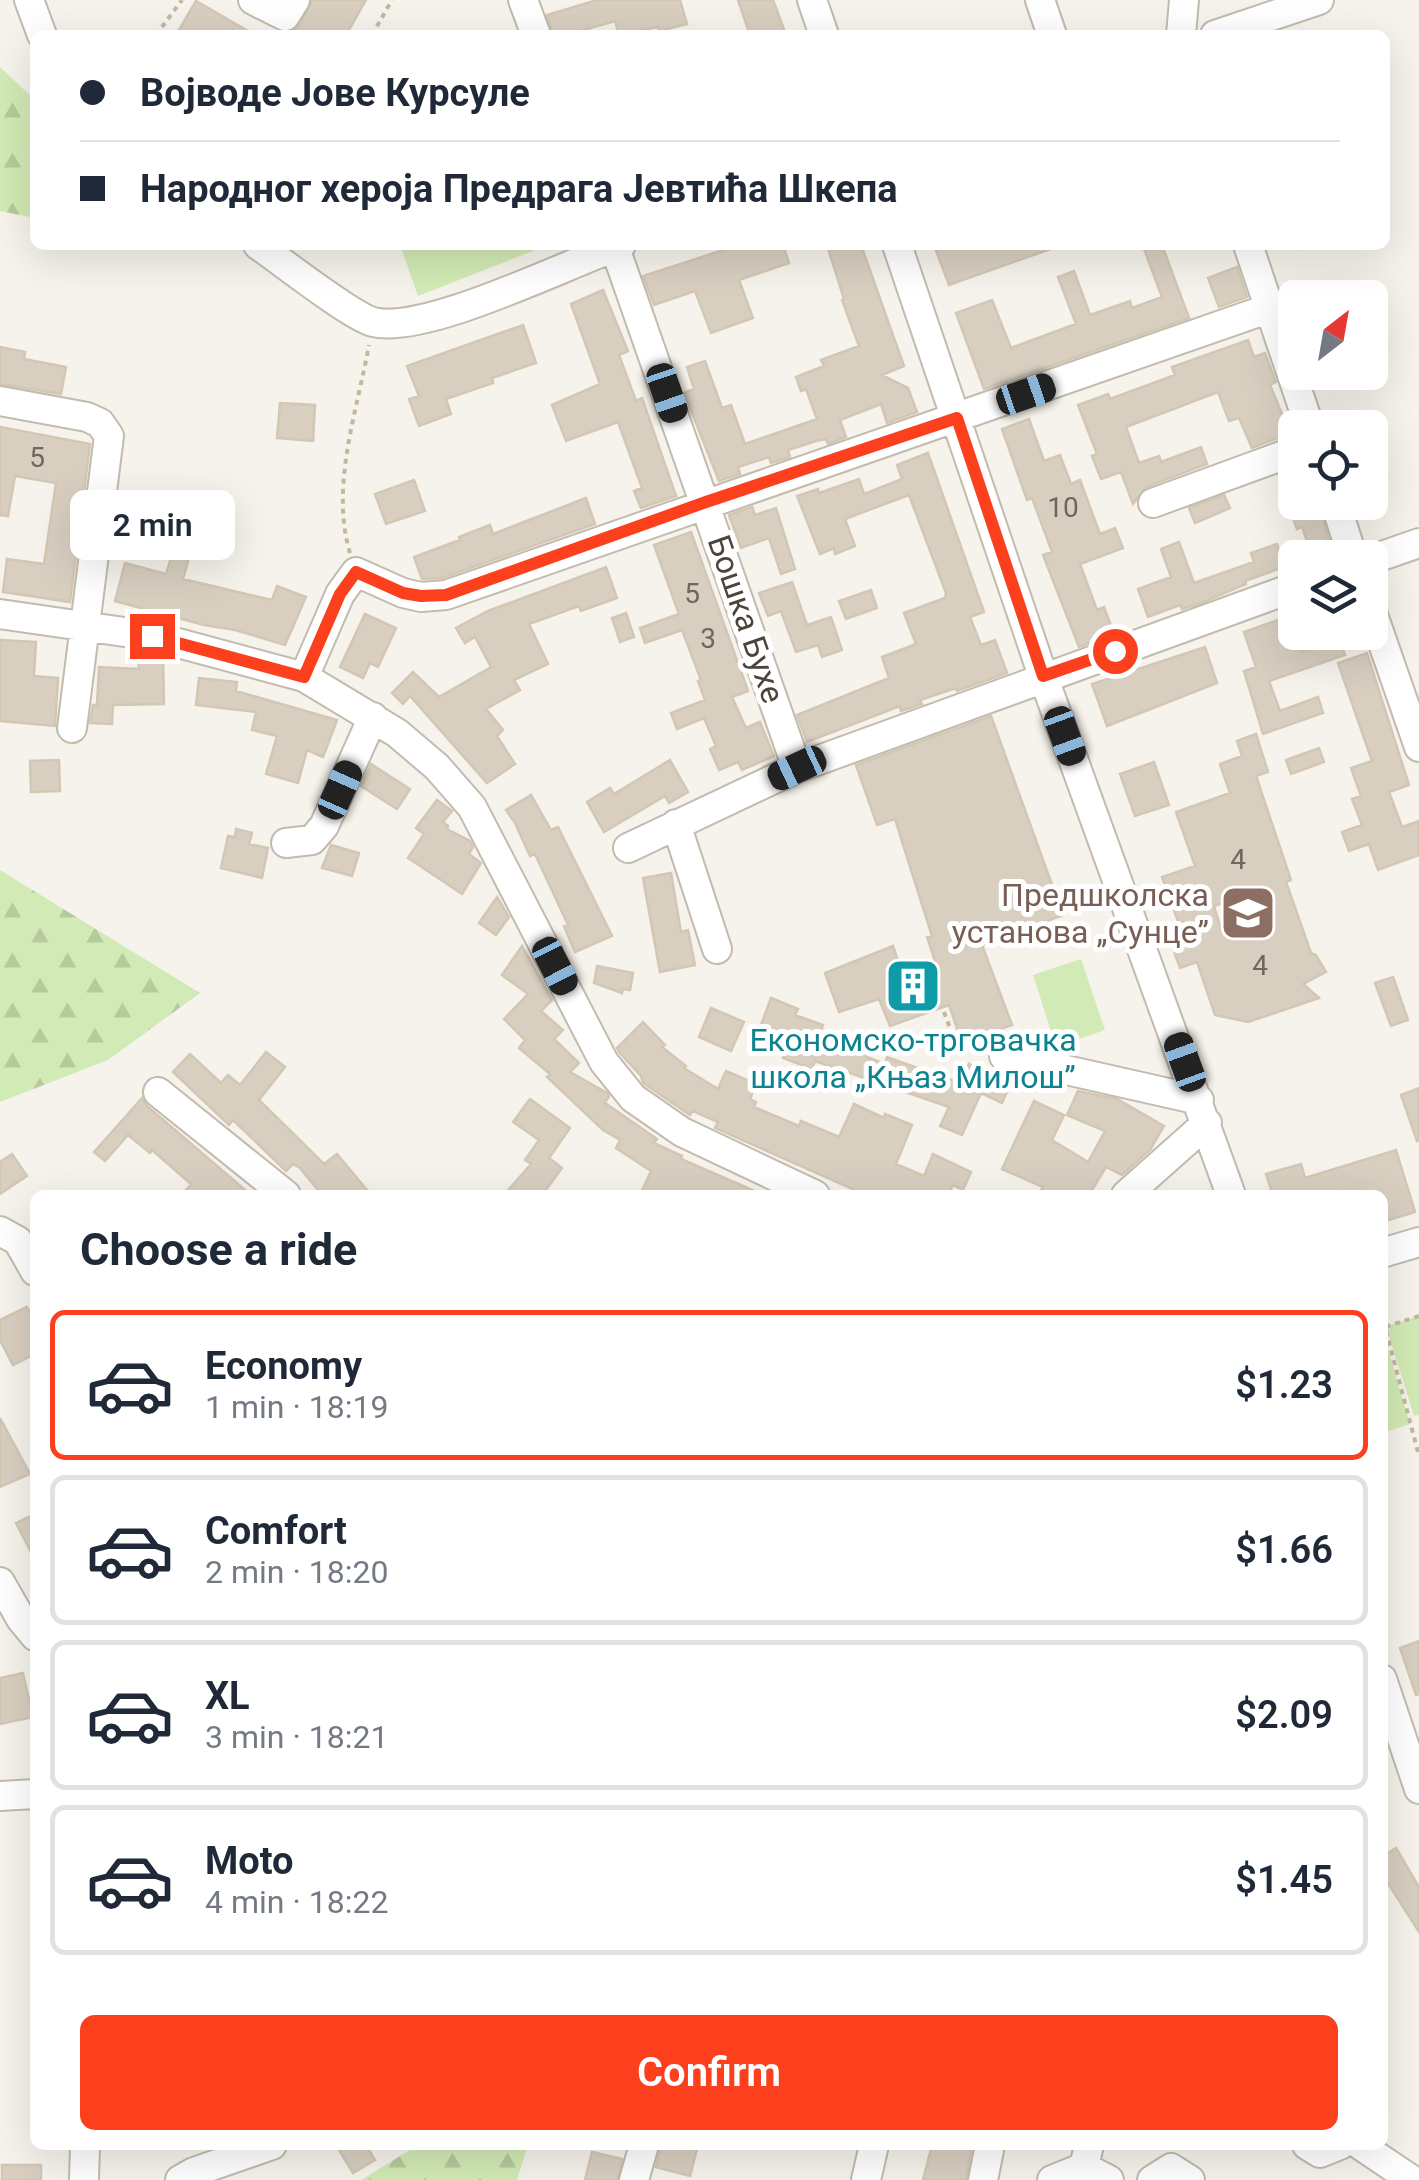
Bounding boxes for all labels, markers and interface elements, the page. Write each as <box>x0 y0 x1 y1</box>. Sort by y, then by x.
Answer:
text: Војводе Јове Курсуле <box>140 71 530 115</box>
text: Народног хероја Предрага Јевтића Шкепа <box>140 167 898 211</box>
north arrow <box>1278 280 1388 390</box>
map controls <box>1278 280 1388 650</box>
car <box>643 360 691 426</box>
car <box>993 370 1059 418</box>
button: locate <box>1278 410 1388 520</box>
house number: 5 <box>29 441 45 474</box>
callout: 2 min <box>70 491 234 561</box>
house number: 10 <box>1047 491 1079 524</box>
text: 2 min <box>112 506 193 544</box>
street label: Бошка Бухе <box>700 530 792 708</box>
button: layers <box>1278 540 1388 650</box>
house number: 5 <box>684 577 700 610</box>
route end <box>130 614 175 659</box>
house number: 3 <box>700 622 716 655</box>
route start <box>1093 629 1138 674</box>
car <box>1041 703 1089 769</box>
car <box>763 742 831 794</box>
car <box>314 756 366 824</box>
house number: 4 <box>1230 843 1246 876</box>
place label: Предшколска установа „Сунце” <box>952 876 1209 951</box>
school or university icon: Предшколска установа „Сунце” <box>1218 883 1278 943</box>
car <box>528 932 582 1000</box>
house number: 4 <box>1252 949 1268 982</box>
building icon: Економско-трговачка школа „Књаз Милош” <box>883 956 943 1016</box>
place label: Економско-трговачка школа „Књаз Милош” <box>749 1021 1077 1096</box>
car <box>1161 1029 1209 1095</box>
text: Choose a ride <box>80 1223 357 1276</box>
icon: car <box>85 1340 175 1430</box>
text: Economy <box>205 1344 362 1388</box>
text: $1.23 <box>1235 1363 1333 1407</box>
text: 1 min · 18:19 <box>205 1388 388 1426</box>
icon: car <box>85 1505 175 1595</box>
text: Comfort <box>205 1509 347 1553</box>
text: $1.66 <box>1235 1528 1333 1572</box>
text: 2 min · 18:20 <box>205 1553 388 1591</box>
icon: car <box>85 1670 175 1760</box>
text: XL <box>205 1674 250 1718</box>
text: $2.09 <box>1235 1693 1333 1737</box>
text: 3 min · 18:21 <box>205 1718 388 1756</box>
icon: car <box>85 1835 175 1925</box>
text: Moto <box>205 1839 294 1883</box>
text: $1.45 <box>1235 1858 1333 1902</box>
text: 4 min · 18:22 <box>205 1883 388 1921</box>
button: Confirm <box>80 2015 1338 2130</box>

